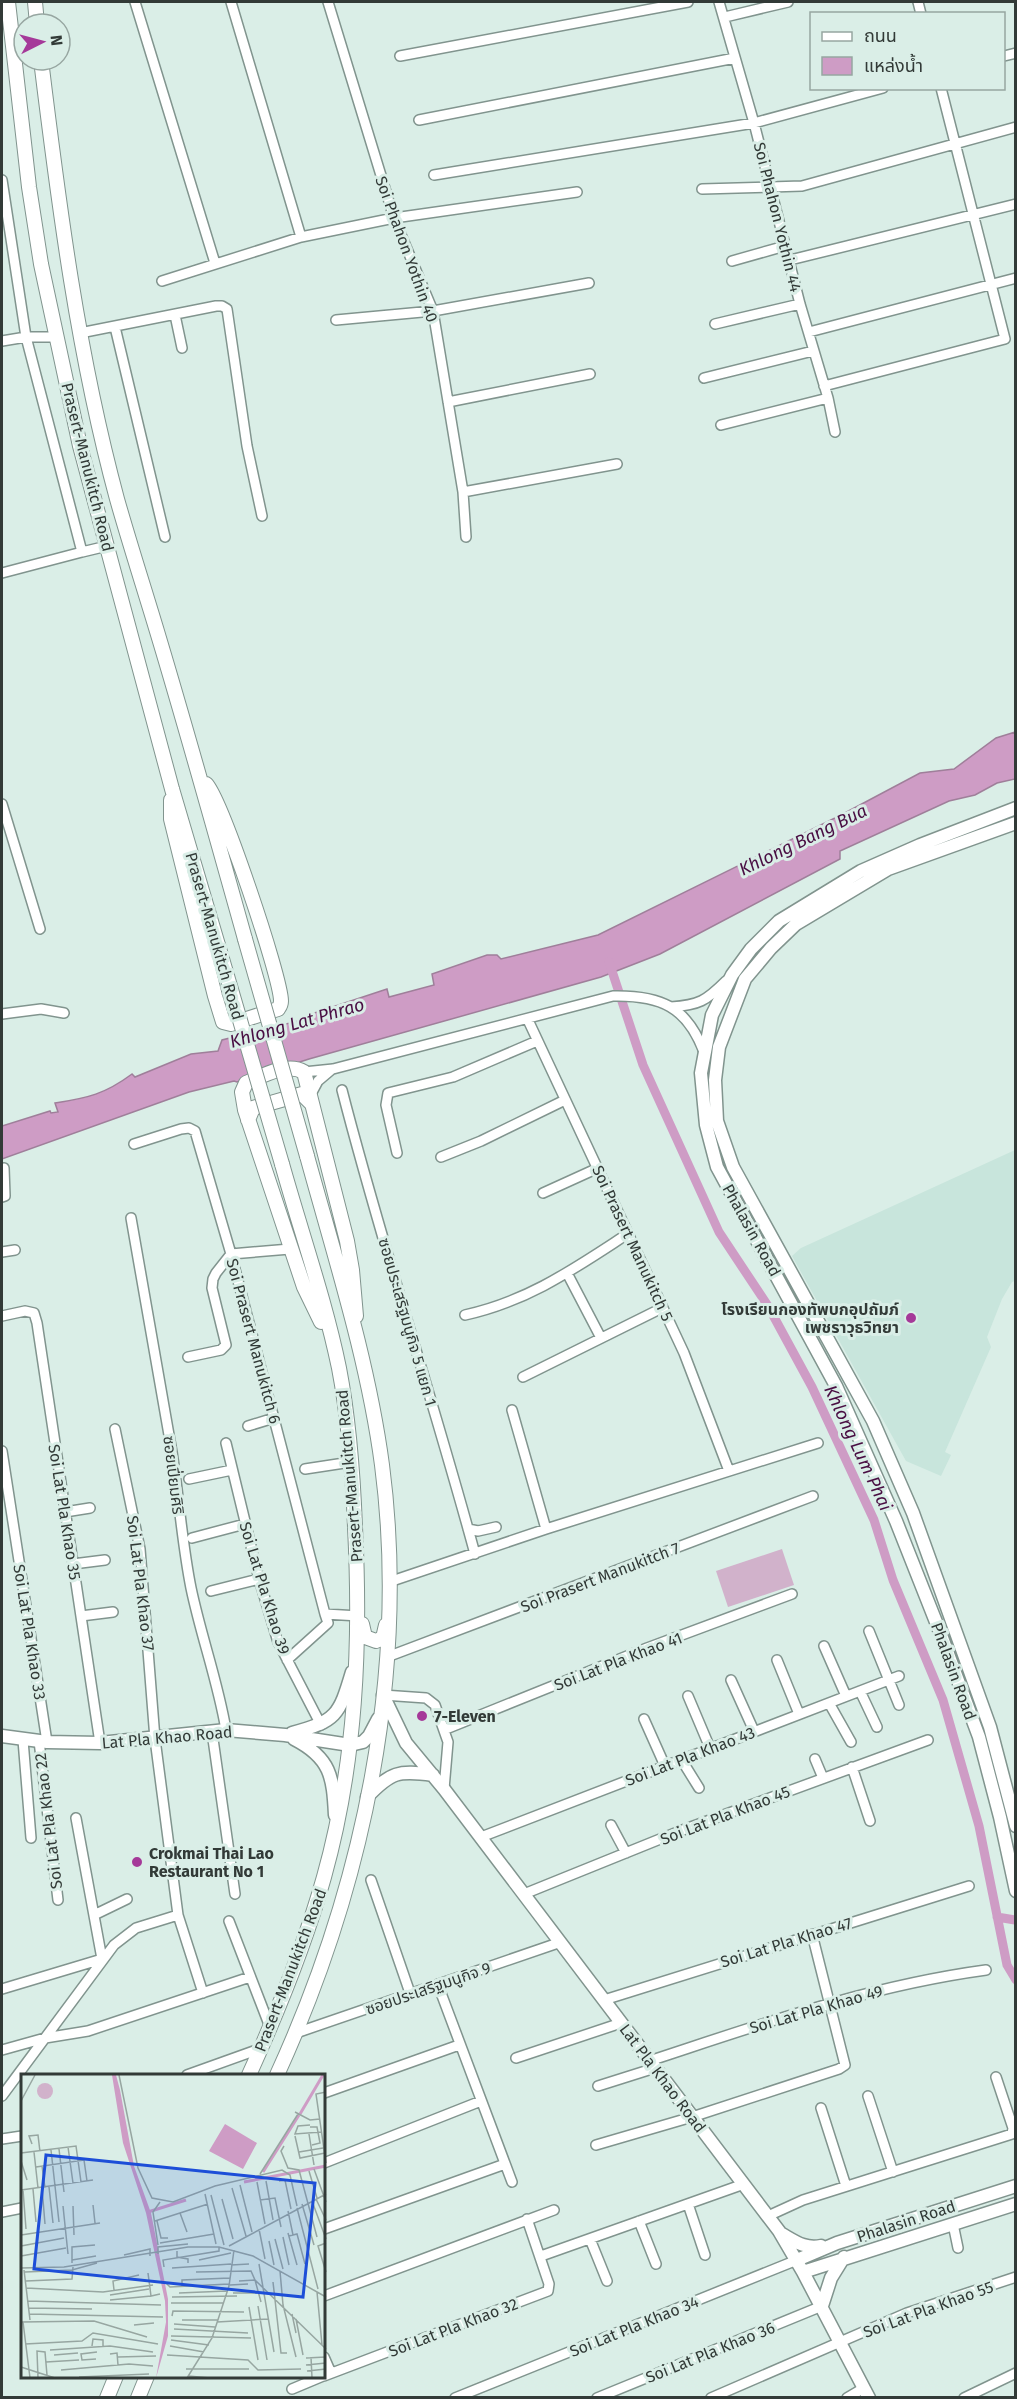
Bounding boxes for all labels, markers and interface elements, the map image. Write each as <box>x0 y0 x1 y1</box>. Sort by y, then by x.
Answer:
north arrow <box>12 12 72 72</box>
legend <box>810 12 1005 90</box>
text: ถนน <box>864 25 897 47</box>
text: N <box>46 34 66 47</box>
text: แหล่งน้ำ <box>864 53 923 77</box>
street label: Soi Phahon Yothin 44 <box>750 140 805 294</box>
street label: Soi Phahon Yothin 40 <box>371 173 442 325</box>
street label: Prasert-Manukitch Road <box>57 381 118 554</box>
water label: Khlong Bang Bua <box>735 799 871 881</box>
street label: Prasert-Manukitch Road <box>181 850 248 1022</box>
water label: Khlong Lat Phrao <box>227 993 367 1053</box>
street label: Soi Prasert Manukitch 5 <box>588 1162 677 1324</box>
street label: Phalasin Road <box>718 1181 785 1280</box>
street label: ซอยประเสริฐมนูกิจ 5 แยก 1 <box>374 1236 441 1408</box>
street label: Soi Prasert Manukitch 6 <box>222 1256 285 1426</box>
place label: โรงเรียนกองทัพบกอุปถัมภ์ เพชราวุธวิทยา <box>721 1300 899 1337</box>
marker: โรงเรียนกองทัพบกอุปถัมภ์ เพชราวุธวิทยา <box>904 1311 918 1325</box>
water label: Khlong Lum Phai <box>819 1381 897 1515</box>
street label: Prasert-Manukitch Road <box>332 1389 367 1563</box>
street label: ซอยเปี่ยมศิริ <box>159 1434 190 1516</box>
street label: Soi Lat Pla Khao 35 <box>44 1443 85 1581</box>
street label: Soi Lat Pla Khao 37 <box>123 1514 158 1652</box>
street label: Soi Lat Pla Khao 39 <box>235 1520 294 1657</box>
street label: Soi Prasert Manukitch 7 <box>518 1538 682 1617</box>
street label: Soi Lat Pla Khao 33 <box>9 1563 50 1701</box>
street label: Phalasin Road <box>927 1620 980 1723</box>
street label: Soi Lat Pla Khao 41 <box>551 1628 685 1695</box>
place label: 7-Eleven <box>434 1707 496 1726</box>
marker: 7-Eleven <box>415 1709 429 1723</box>
street label: Lat Pla Khao Road <box>101 1722 233 1753</box>
street label: Soi Lat Pla Khao 43 <box>623 1723 758 1790</box>
street label: Soi Lat Pla Khao 22 <box>31 1752 66 1890</box>
street label: Soi Lat Pla Khao 45 <box>658 1782 793 1849</box>
place label: Crokmai Thai Lao Restaurant No 1 <box>149 1844 274 1881</box>
marker: Crokmai Thai Lao Restaurant No 1 <box>130 1855 144 1869</box>
street label: Prasert-Manukitch Road <box>251 1886 330 2054</box>
street label: Soi Lat Pla Khao 47 <box>718 1913 854 1971</box>
street label: ซอยประเสริฐมนูกิจ 9 <box>363 1958 493 2019</box>
street label: Soi Lat Pla Khao 49 <box>747 1981 885 2038</box>
street label: Lat Pla Khao Road <box>616 2020 710 2136</box>
inset map <box>21 2074 326 2378</box>
street label: Phalasin Road <box>854 2197 958 2246</box>
street label: Soi Lat Pla Khao 55 <box>861 2277 996 2342</box>
street label: Soi Lat Pla Khao 34 <box>567 2292 702 2361</box>
street label: Soi Lat Pla Khao 32 <box>386 2294 521 2361</box>
street label: Soi Lat Pla Khao 36 <box>643 2318 778 2387</box>

